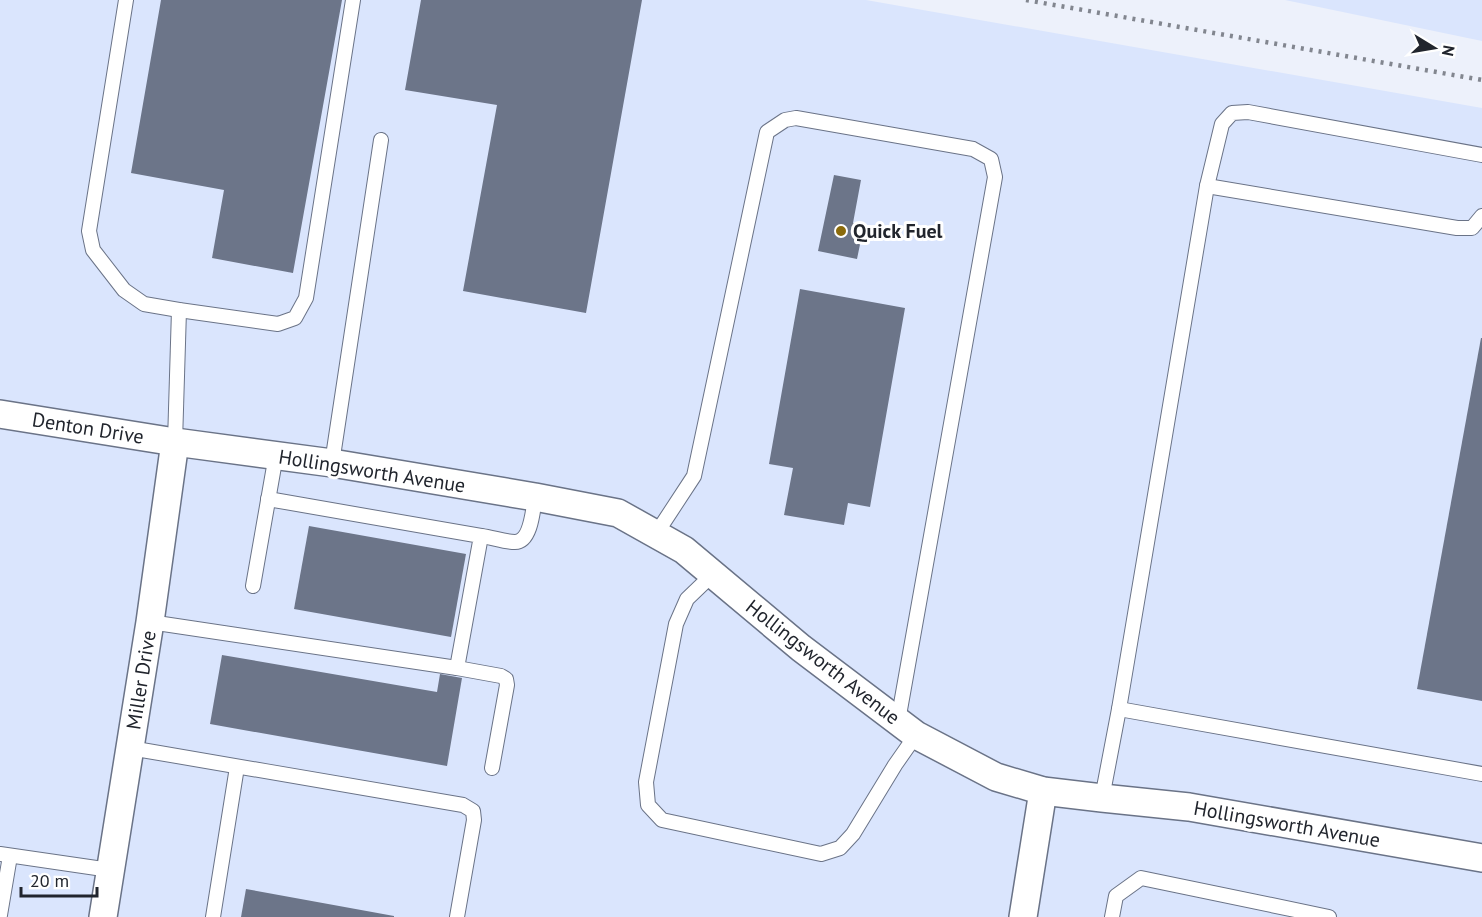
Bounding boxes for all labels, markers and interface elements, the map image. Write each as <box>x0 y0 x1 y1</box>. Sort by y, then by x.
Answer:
north arrow <box>1404 18 1464 78</box>
text: N <box>1438 44 1460 58</box>
place label: Quick Fuel <box>853 218 943 244</box>
marker: Quick Fuel <box>834 224 848 238</box>
street label: Denton Drive <box>30 406 146 450</box>
street label: Hollingsworth Avenue <box>277 443 467 499</box>
street label: Hollingsworth Avenue <box>741 594 905 730</box>
street label: Miller Drive <box>120 629 162 731</box>
street label: Hollingsworth Avenue <box>1192 795 1382 853</box>
scale bar <box>21 860 98 898</box>
text: 20 m <box>30 869 69 892</box>

